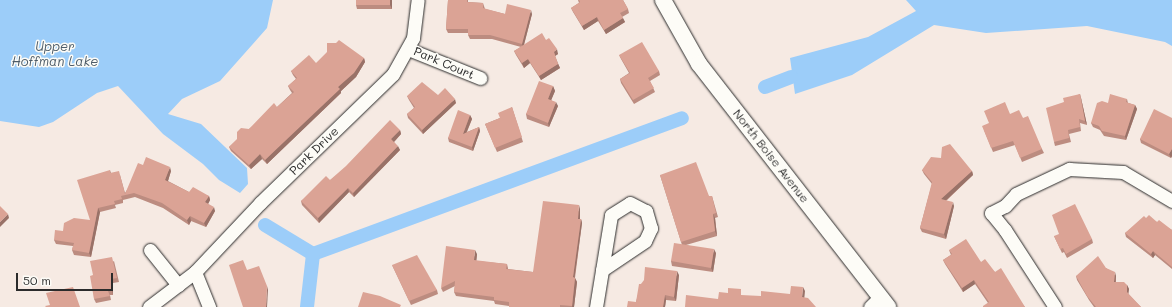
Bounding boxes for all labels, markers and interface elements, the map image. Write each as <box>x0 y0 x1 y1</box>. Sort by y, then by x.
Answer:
water label: Upper Hoffman Lake <box>12 39 98 70</box>
street label: Park Court <box>411 44 477 82</box>
street label: North Boise Avenue <box>730 106 812 206</box>
street label: Park Drive <box>286 124 342 178</box>
scale bar <box>18 265 115 291</box>
text: 50 m <box>23 272 51 288</box>

